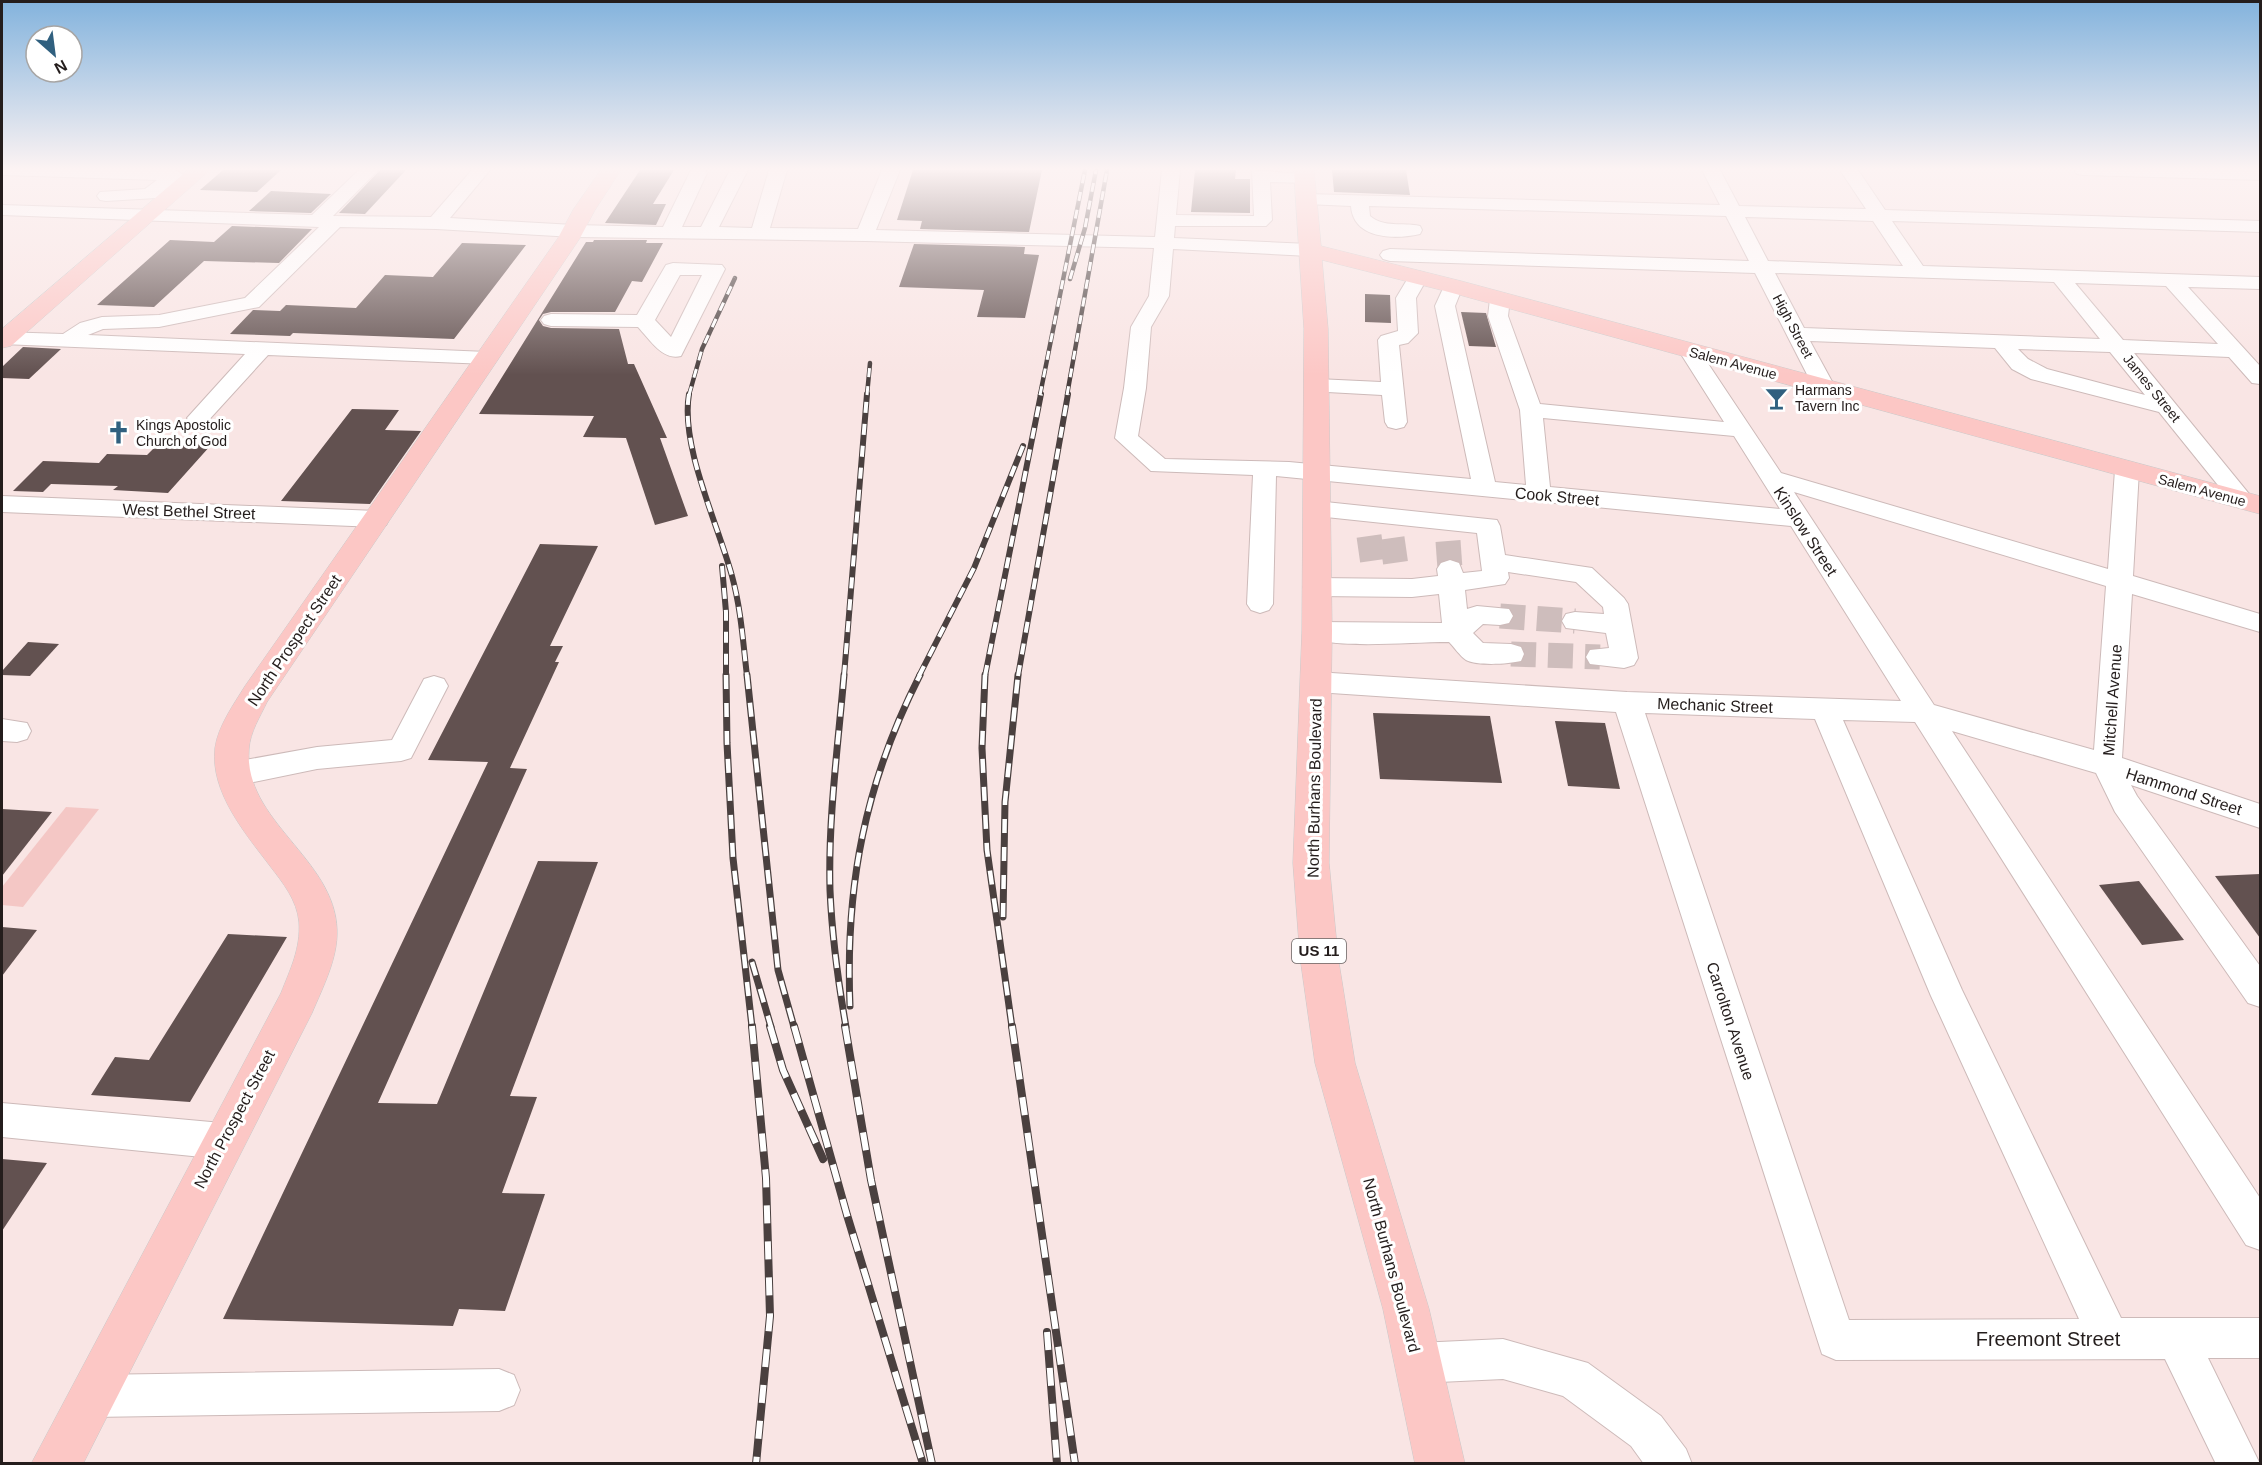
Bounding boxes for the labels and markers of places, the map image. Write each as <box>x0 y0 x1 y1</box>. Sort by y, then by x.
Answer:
place label: Harmans Tavern Inc <box>1795 382 1860 414</box>
bar icon: Harmans Tavern Inc <box>1764 385 1790 411</box>
place label: Kings Apostolic Church of God <box>136 417 231 449</box>
church icon: Kings Apostolic Church of God <box>105 420 131 446</box>

